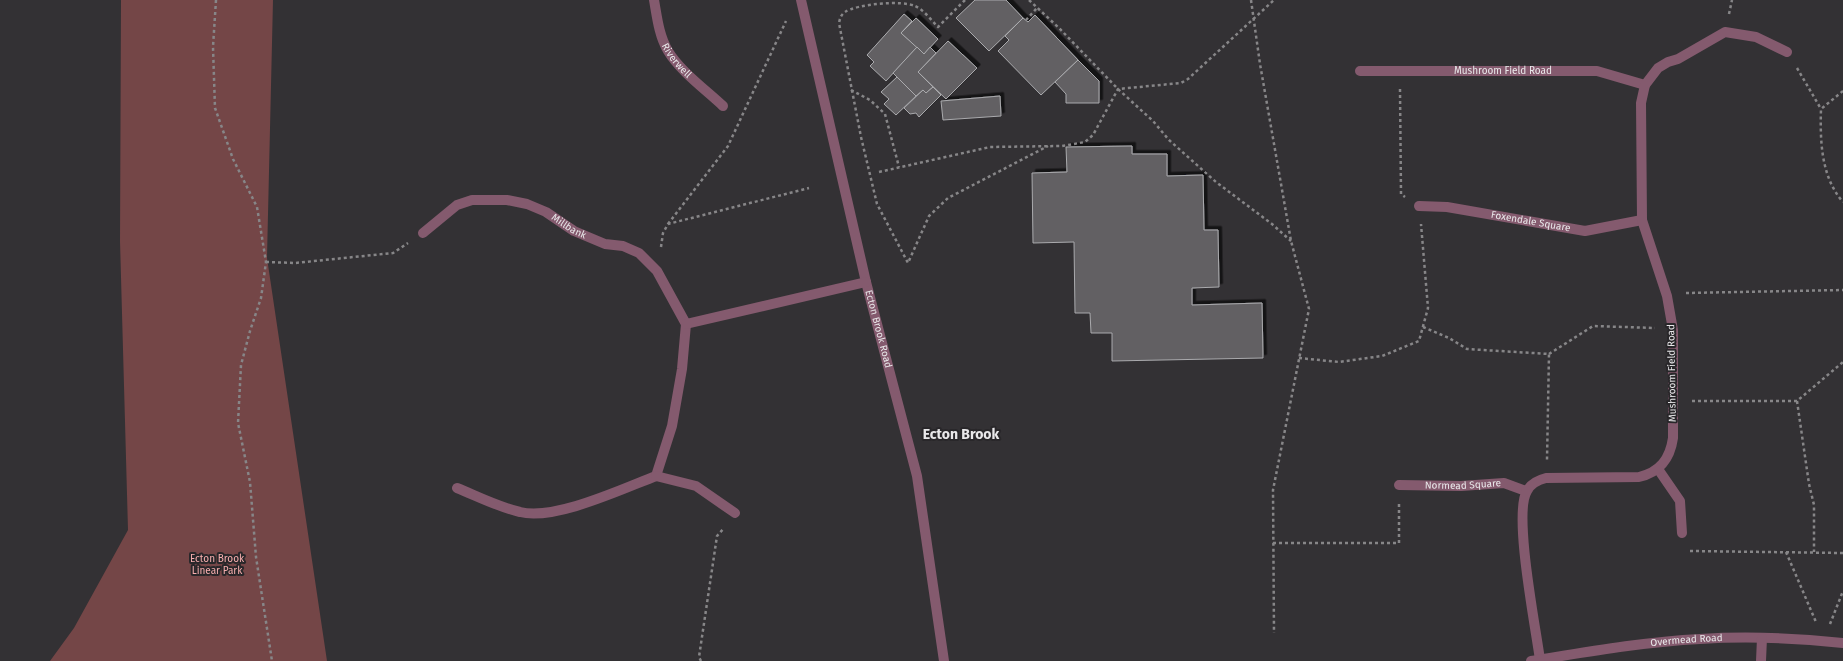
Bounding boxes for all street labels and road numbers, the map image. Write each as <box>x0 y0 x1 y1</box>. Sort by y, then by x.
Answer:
street label: Riverwell <box>659 41 694 81</box>
street label: Mushroom Field Road <box>1454 65 1552 77</box>
street label: Foxendale Square <box>1490 209 1571 234</box>
street label: Millbank <box>549 211 589 242</box>
street label: Ecton Brook Road <box>862 289 894 369</box>
street label: Mushroom Field Road <box>1665 324 1679 422</box>
street label: Normead Square <box>1425 477 1501 492</box>
street label: Overmead Road <box>1650 632 1723 649</box>

